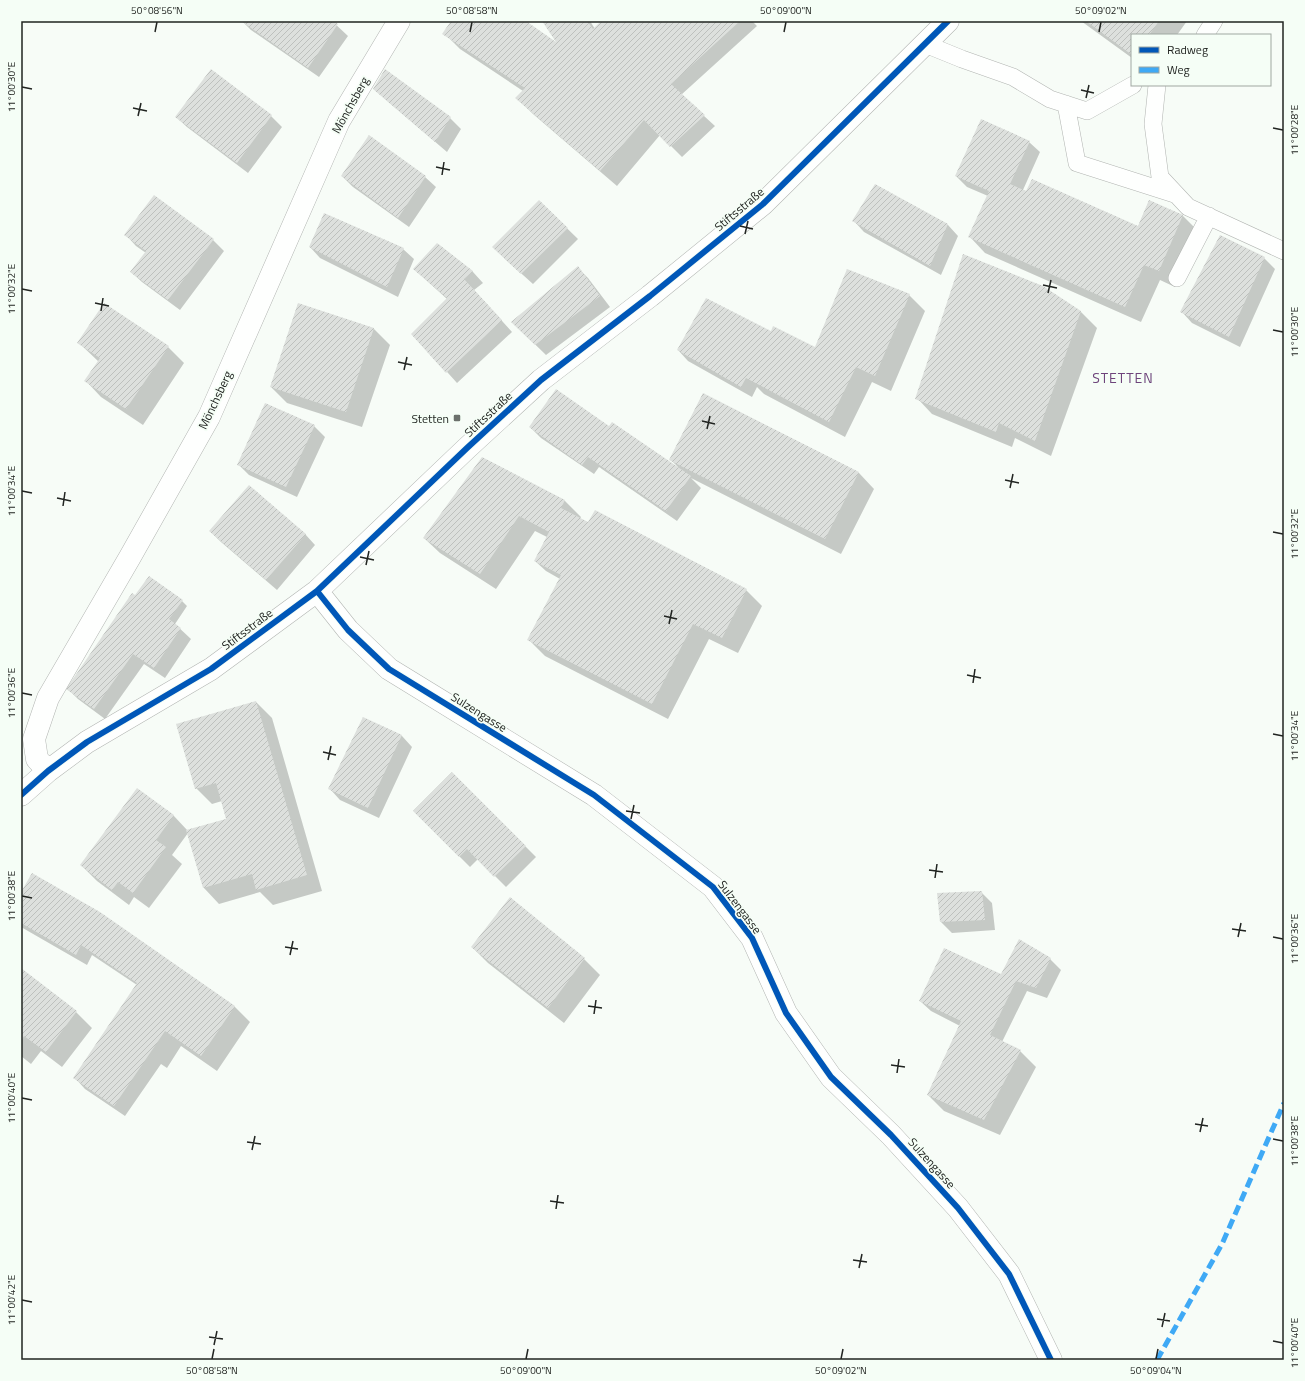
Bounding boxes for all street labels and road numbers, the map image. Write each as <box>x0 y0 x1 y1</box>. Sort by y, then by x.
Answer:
street label: Mönchsberg <box>326 73 374 137</box>
street label: Stiftsstraße <box>710 182 768 236</box>
street label: Mönchsberg <box>193 368 237 432</box>
street label: Stiftsstraße <box>460 387 516 441</box>
street label: Stiftsstraße <box>217 603 277 655</box>
street label: Sulzengasse <box>447 687 511 737</box>
street label: Sulzengasse <box>713 876 767 938</box>
street label: Sulzengasse <box>904 1133 960 1193</box>

